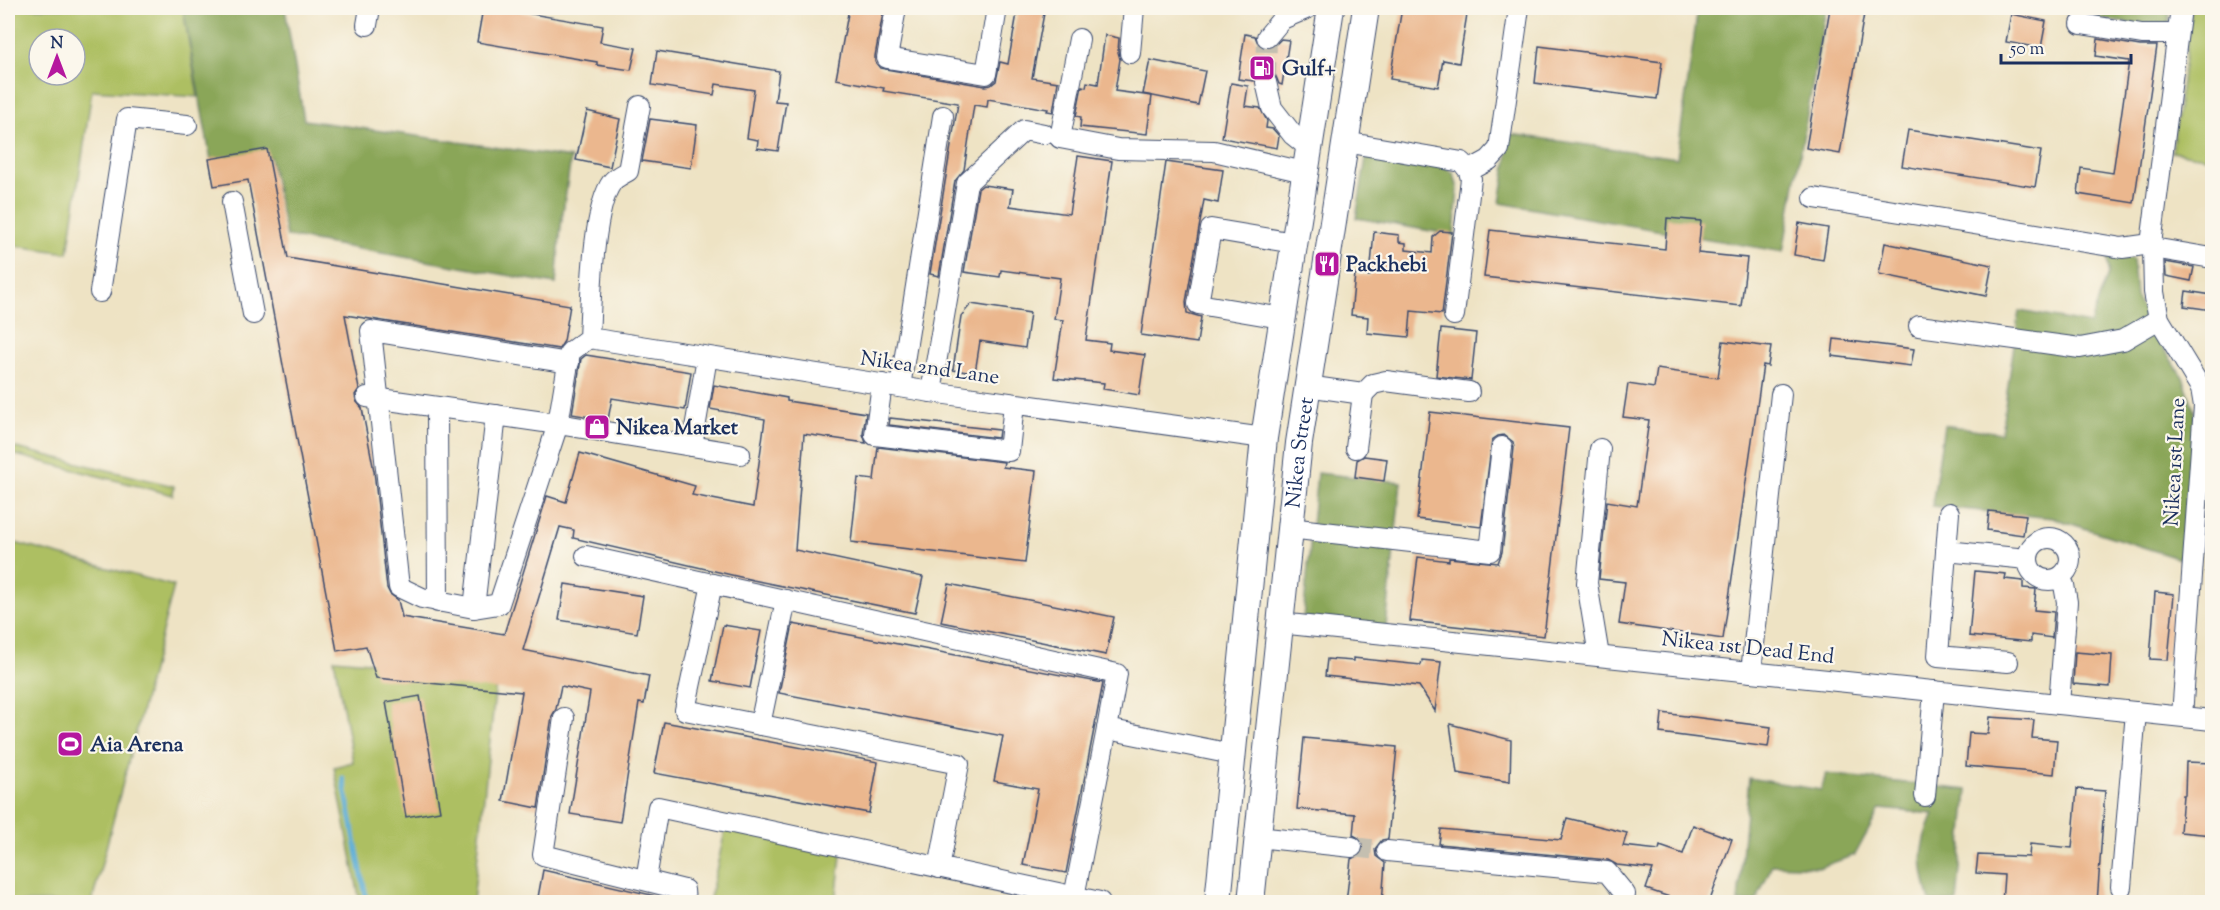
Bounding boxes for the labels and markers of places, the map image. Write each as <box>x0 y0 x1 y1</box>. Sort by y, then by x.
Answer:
fuel station icon: Gulf+ <box>1247 53 1277 83</box>
place label: Gulf+ <box>1282 55 1335 85</box>
restaurant icon: Packhebi <box>1312 249 1342 279</box>
place label: Packhebi <box>1346 251 1427 281</box>
shop icon: Nikea Market <box>582 412 612 442</box>
place label: Nikea Market <box>616 414 739 444</box>
sports icon: Aia Arena <box>55 729 85 759</box>
place label: Aia Arena <box>90 731 184 761</box>

